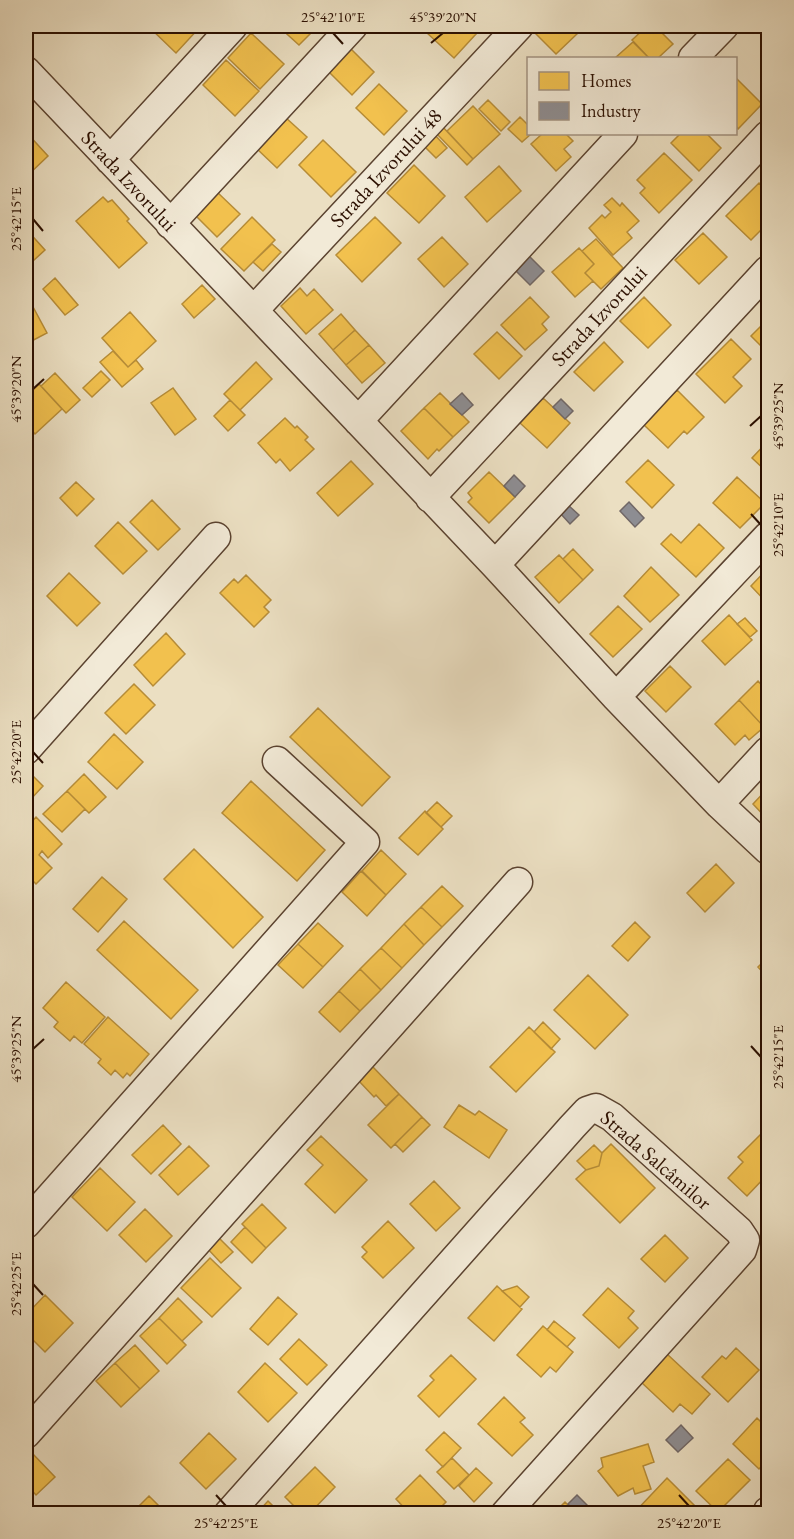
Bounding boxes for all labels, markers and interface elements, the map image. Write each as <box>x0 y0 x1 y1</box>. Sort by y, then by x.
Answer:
text: 25°42'10"E <box>301 7 366 26</box>
text: 45°39'20"N <box>409 7 477 26</box>
legend <box>527 57 737 135</box>
text: Homes <box>581 69 632 92</box>
text: Industry <box>581 99 641 122</box>
street label: Strada Izvorului 48 <box>324 103 448 233</box>
street label: Strada Izvorului <box>76 124 183 237</box>
text: 25°42'15"E <box>6 186 25 251</box>
street label: Strada Izvorului <box>545 259 652 372</box>
text: 45°39'20"N <box>6 355 25 423</box>
text: 45°39'25"N <box>768 382 787 450</box>
text: 25°42'10"E <box>768 492 787 557</box>
text: 25°42'20"E <box>6 719 25 784</box>
text: 45°39'25"N <box>6 1015 25 1083</box>
text: 25°42'15"E <box>768 1024 787 1089</box>
street label: Strada Salcâmilor <box>595 1104 718 1215</box>
text: 25°42'25"E <box>6 1251 25 1316</box>
text: 25°42'25"E <box>194 1513 259 1532</box>
text: 25°42'20"E <box>657 1513 722 1532</box>

